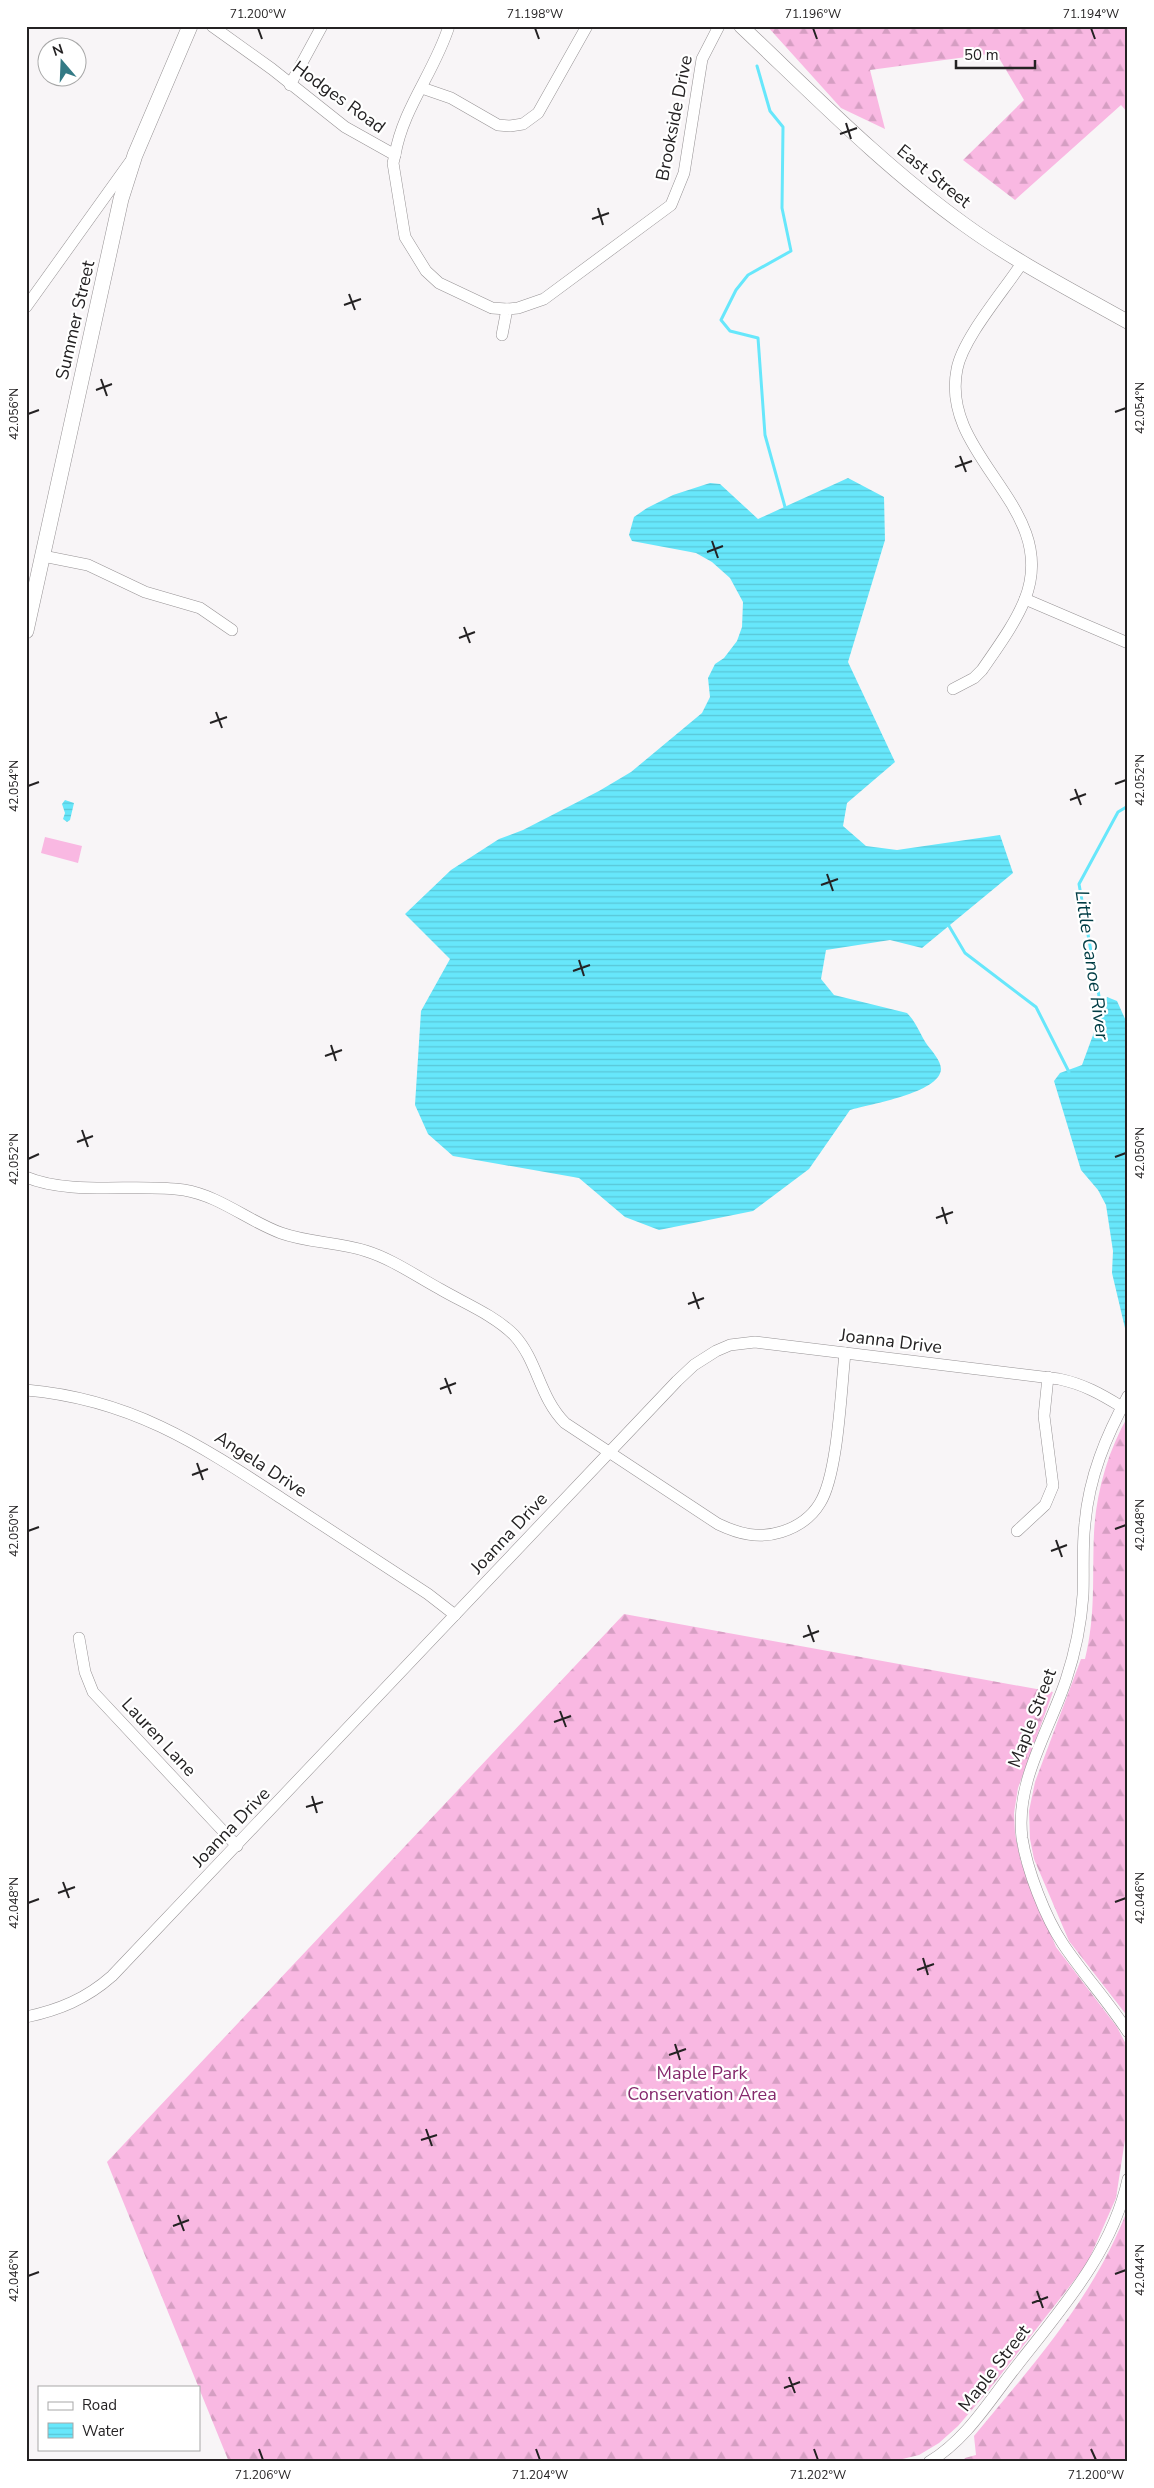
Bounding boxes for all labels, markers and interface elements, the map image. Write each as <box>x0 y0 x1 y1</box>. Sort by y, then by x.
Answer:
text: 71.200°W <box>230 6 286 22</box>
text: 71.198°W <box>507 6 563 22</box>
text: 71.196°W <box>785 6 841 22</box>
text: 71.194°W <box>1063 6 1119 22</box>
north arrow <box>38 38 88 88</box>
scale bar <box>956 38 1035 70</box>
text: N <box>50 39 66 61</box>
text: 50 m <box>964 45 999 65</box>
street label: Brookside Drive <box>650 53 698 183</box>
street label: Hodges Road <box>288 55 390 139</box>
street label: East Street <box>892 139 976 214</box>
street label: Summer Street <box>50 257 101 382</box>
text: 42.054°N <box>1132 382 1148 434</box>
text: 42.056°N <box>6 388 22 440</box>
text: 42.052°N <box>1132 754 1148 806</box>
text: 42.054°N <box>6 760 22 812</box>
water label: Little Canoe River <box>1069 888 1116 1043</box>
text: 42.050°N <box>1132 1127 1148 1179</box>
text: 42.052°N <box>6 1133 22 1185</box>
street label: Joanna Drive <box>838 1323 943 1359</box>
street label: Angela Drive <box>210 1425 312 1503</box>
street label: Joanna Drive <box>465 1487 553 1579</box>
text: 42.048°N <box>1132 1499 1148 1551</box>
text: 42.050°N <box>6 1505 22 1557</box>
street label: Maple Street <box>1002 1665 1062 1771</box>
street label: Lauren Lane <box>116 1693 202 1781</box>
street label: Joanna Drive <box>186 1782 275 1873</box>
text: 42.046°N <box>1132 1872 1148 1924</box>
text: 42.048°N <box>6 1877 22 1929</box>
park label: Maple Park Conservation Area <box>627 2061 777 2106</box>
text: 42.044°N <box>1132 2244 1148 2296</box>
text: 42.046°N <box>6 2250 22 2302</box>
street label: Maple Street <box>953 2319 1036 2416</box>
legend <box>38 2386 200 2450</box>
text: Road <box>82 2395 117 2415</box>
text: Water <box>82 2421 125 2441</box>
text: 71.206°W <box>235 2467 291 2483</box>
text: 71.204°W <box>512 2467 568 2483</box>
text: 71.202°W <box>790 2467 846 2483</box>
text: 71.200°W <box>1068 2467 1124 2483</box>

